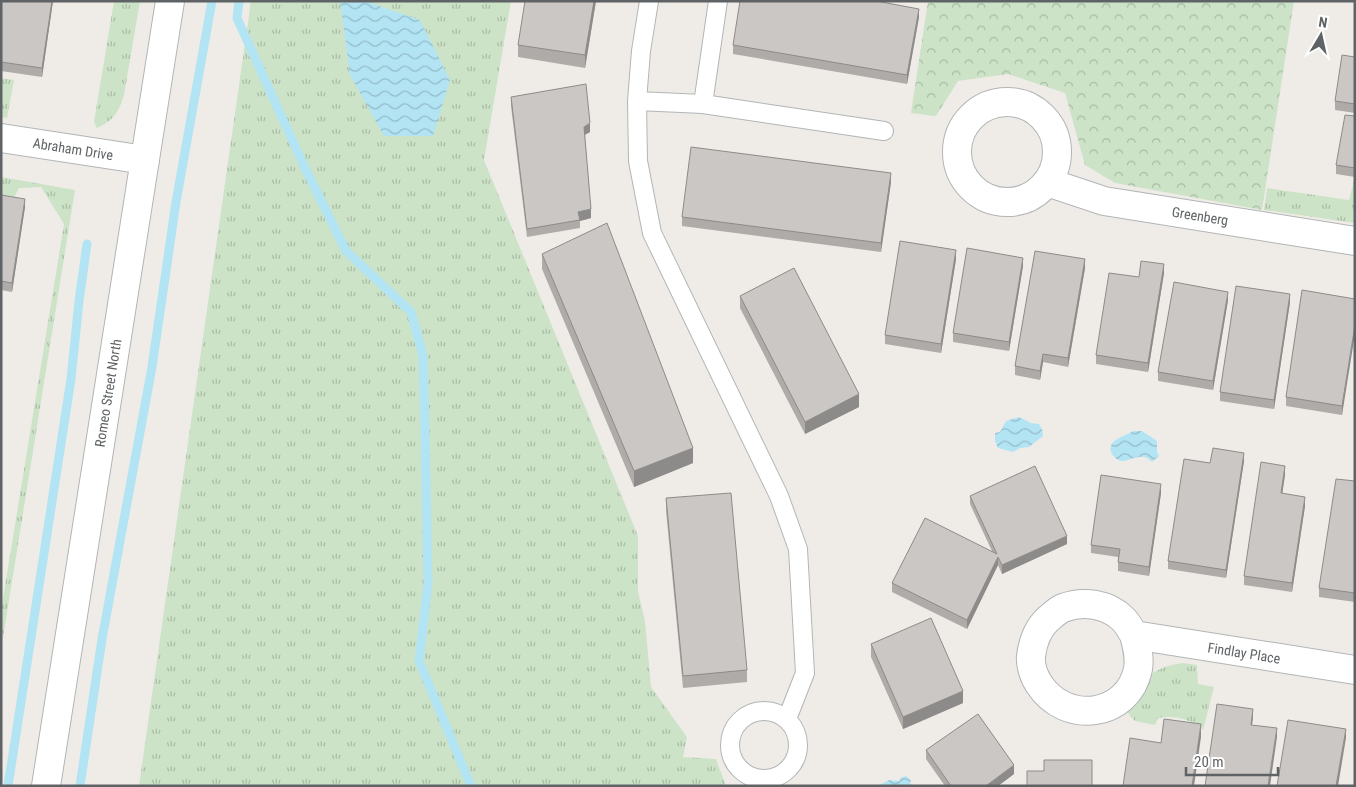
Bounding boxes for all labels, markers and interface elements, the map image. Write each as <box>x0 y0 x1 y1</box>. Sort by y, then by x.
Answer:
north arrow <box>1296 10 1346 60</box>
text: N <box>1318 14 1329 31</box>
street label: Abraham Drive <box>32 135 115 163</box>
street label: Greenberg <box>1171 204 1229 228</box>
street label: Romeo Street North <box>92 338 124 448</box>
street label: Findlay Place <box>1207 639 1282 667</box>
scale bar <box>1186 744 1278 776</box>
text: 20 m <box>1194 753 1224 771</box>

